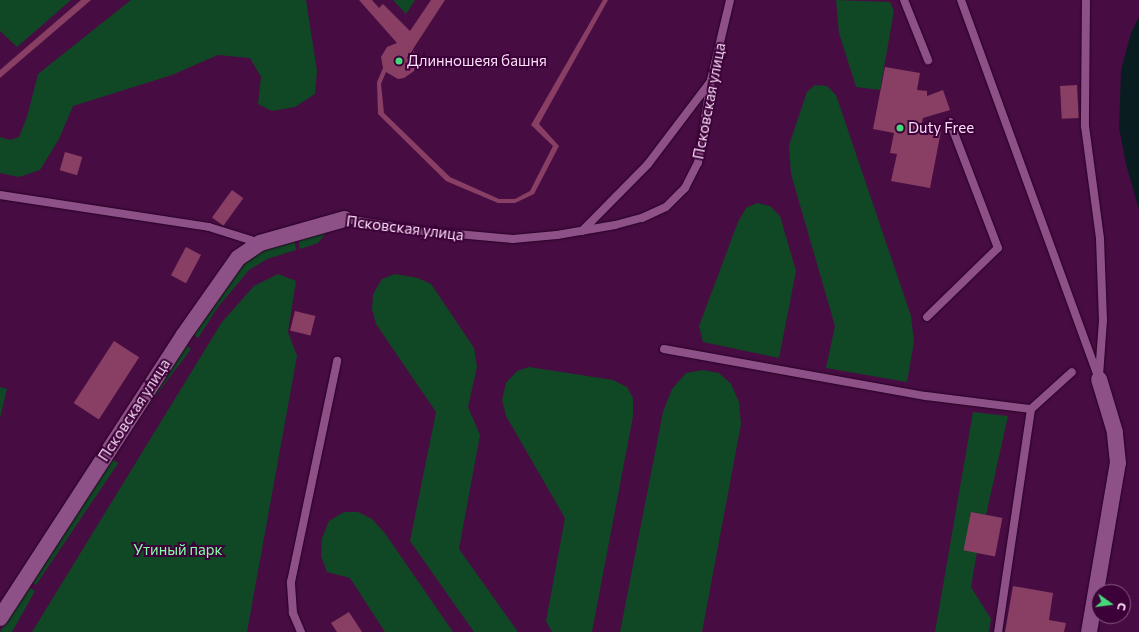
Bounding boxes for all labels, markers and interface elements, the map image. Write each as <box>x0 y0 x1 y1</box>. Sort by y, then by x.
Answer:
street label: Псковская улица <box>689 41 729 161</box>
place label: Длинношеяя башня <box>407 52 547 70</box>
marker: Длинношеяя башня <box>394 56 404 66</box>
place label: Duty Free <box>908 119 974 137</box>
marker: Duty Free <box>895 123 905 133</box>
street label: Псковская улица <box>345 212 465 244</box>
street label: Псковская улица <box>94 356 174 464</box>
park label: Утиный парк <box>133 541 223 559</box>
north arrow <box>1091 584 1131 624</box>
text: С <box>1115 602 1129 612</box>

